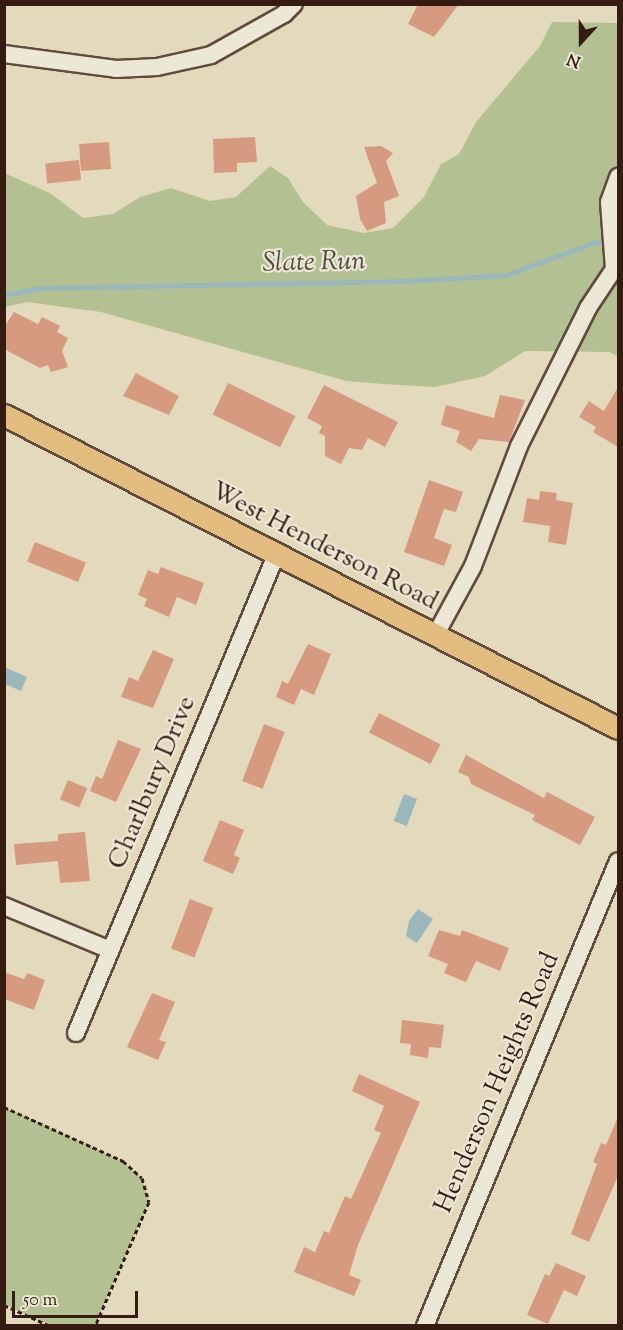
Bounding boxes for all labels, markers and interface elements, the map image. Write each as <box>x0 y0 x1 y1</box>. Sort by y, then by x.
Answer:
north arrow <box>551 12 611 72</box>
text: N <box>564 46 584 72</box>
water label: Slate Run <box>262 246 366 280</box>
street label: West Henderson Road <box>205 476 443 618</box>
street label: Charlbury Drive <box>103 692 203 874</box>
street label: Henderson Heights Road <box>429 948 567 1218</box>
scale bar <box>15 1279 141 1317</box>
text: 50 m <box>23 1288 57 1314</box>

